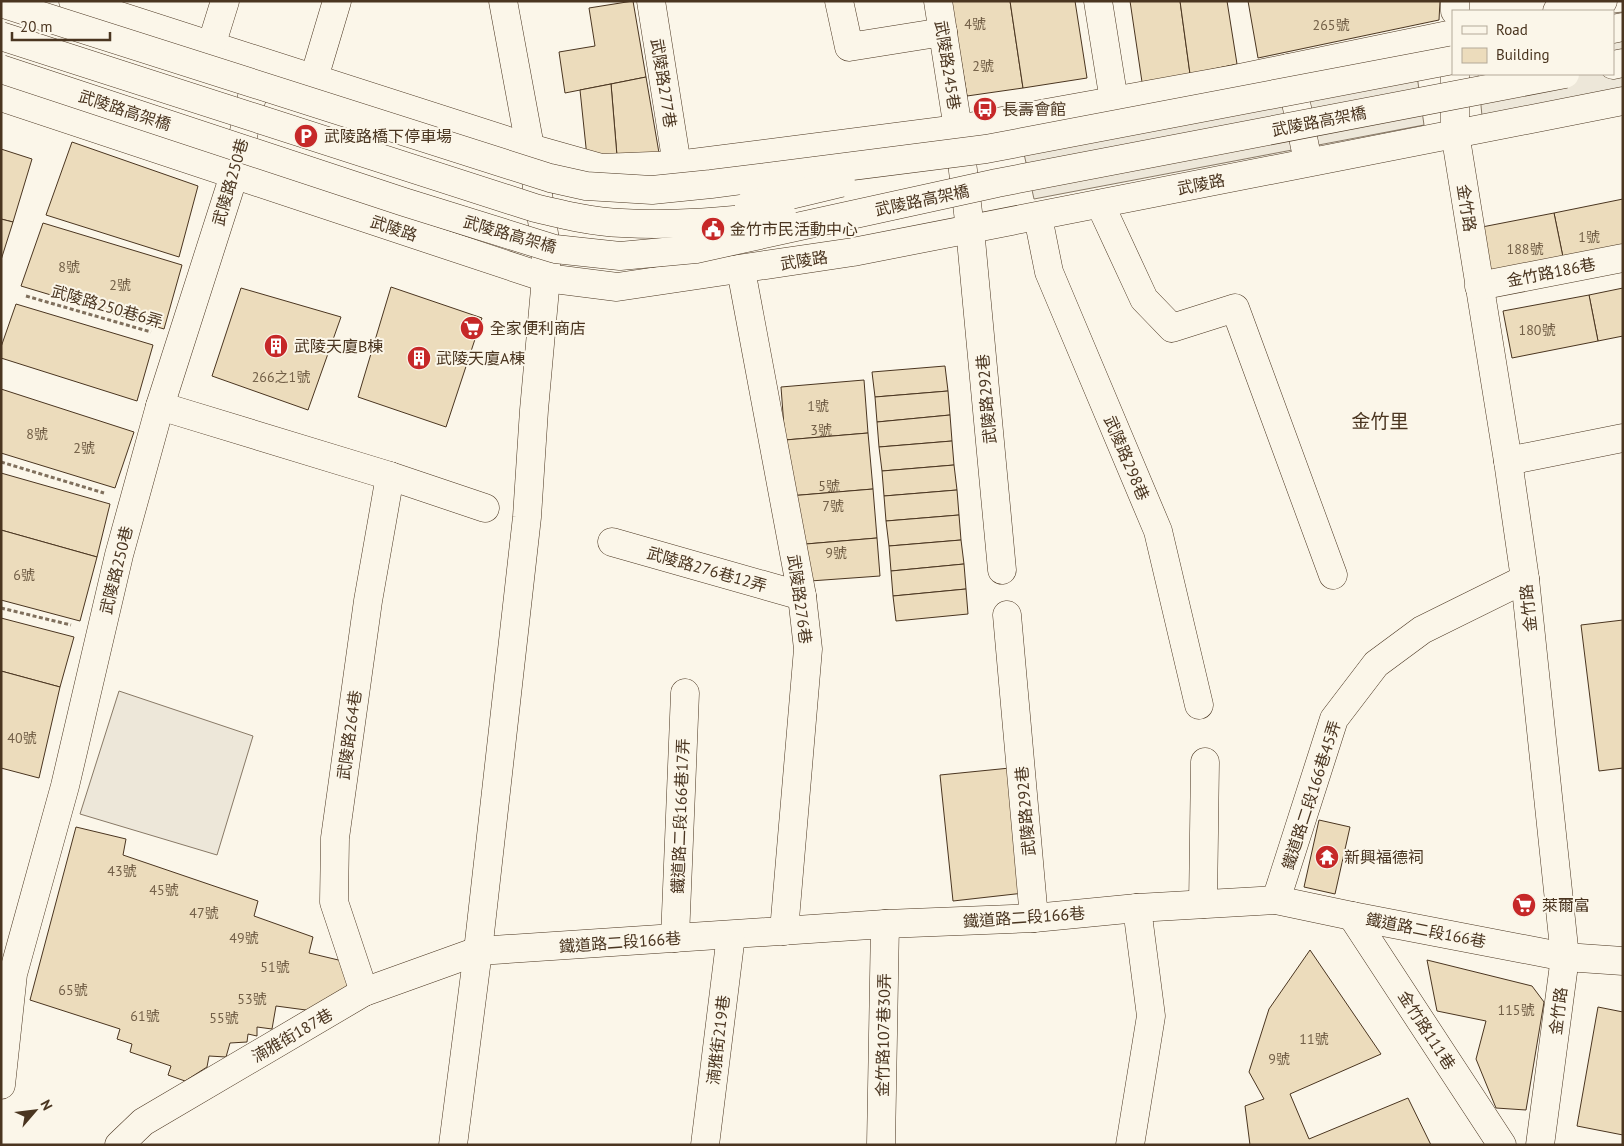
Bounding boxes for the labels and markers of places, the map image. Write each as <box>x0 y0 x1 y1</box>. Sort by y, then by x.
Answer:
bus stop icon: 長壽會館 <box>972 96 998 122</box>
place label: 長壽會館 <box>1002 99 1066 119</box>
parking icon: 武陵路橋下停車場 <box>293 123 319 149</box>
place label: 武陵路橋下停車場 <box>324 126 452 146</box>
public building icon: 金竹市民活動中心 <box>700 216 726 242</box>
place label: 金竹市民活動中心 <box>730 219 858 239</box>
supermarket icon: 全家便利商店 <box>459 315 485 341</box>
place label: 全家便利商店 <box>490 318 586 338</box>
building icon: 武陵天廈B棟 <box>263 333 289 359</box>
place label: 武陵天廈B棟 <box>294 336 383 356</box>
building icon: 武陵天廈A棟 <box>406 345 432 371</box>
place label: 武陵天廈A棟 <box>436 348 525 368</box>
temple icon: 新興福德祠 <box>1314 844 1340 870</box>
place label: 新興福德祠 <box>1344 847 1424 867</box>
supermarket icon: 萊爾富 <box>1511 892 1537 918</box>
place label: 萊爾富 <box>1542 895 1590 915</box>

